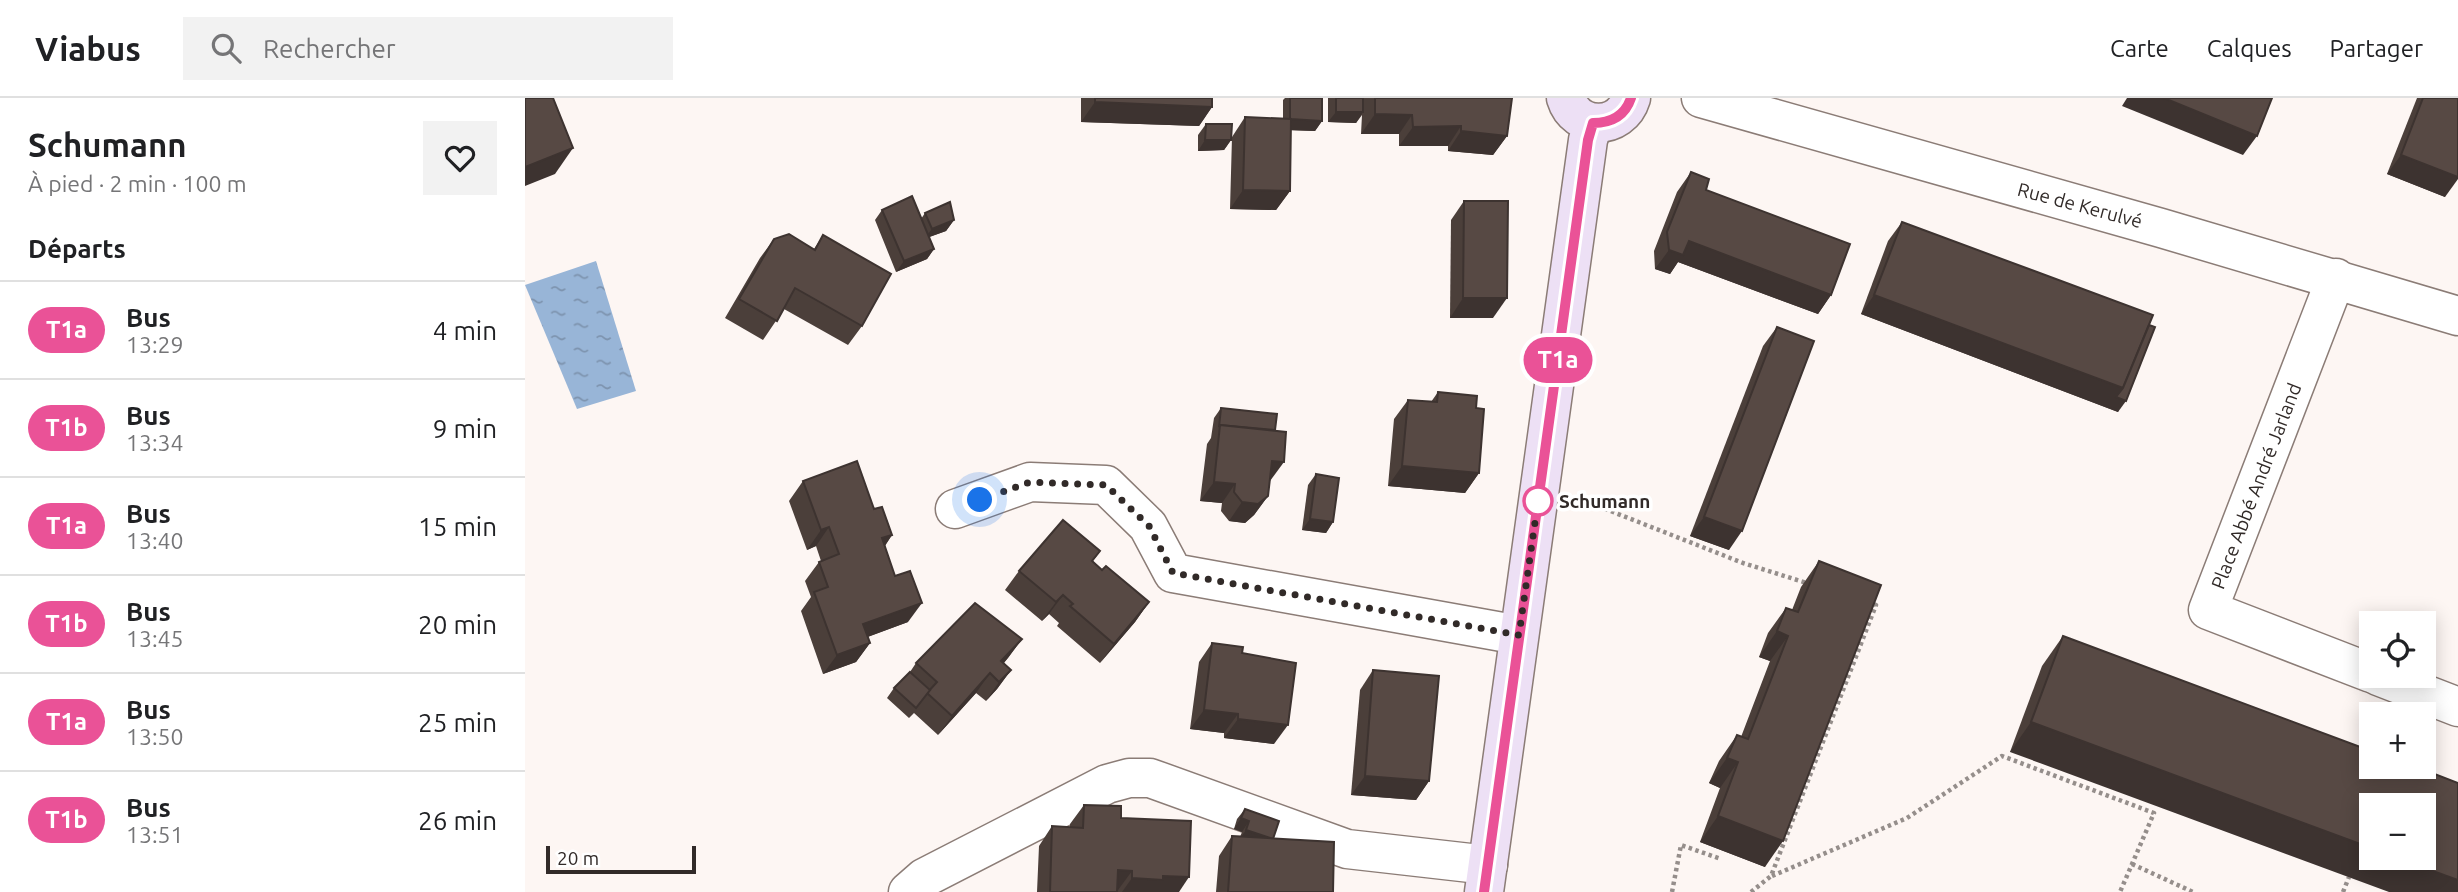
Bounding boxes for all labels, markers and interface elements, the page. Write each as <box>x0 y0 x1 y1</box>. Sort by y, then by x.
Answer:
search box <box>183 17 673 80</box>
icon: search <box>207 29 245 67</box>
text: Viabus <box>35 30 141 67</box>
text: Rechercher <box>263 34 396 63</box>
text: Carte <box>2110 35 2169 62</box>
text: Calques <box>2207 35 2292 62</box>
text: Partager <box>2330 35 2423 62</box>
button: heart <box>423 121 497 195</box>
text: Schumann <box>28 126 187 163</box>
text: À pied · 2 min · 100 m <box>28 171 247 196</box>
street label: Rue de Kerulvé <box>2015 178 2145 232</box>
text: Départs <box>28 234 126 263</box>
text: Bus <box>126 303 171 332</box>
text: T1a <box>46 316 87 343</box>
text: 4 min <box>433 316 497 345</box>
text: 13:29 <box>126 332 184 357</box>
line badge: T1a <box>1518 337 1598 383</box>
text: T1a <box>1538 346 1578 373</box>
street label: Place Abbé André Jarland <box>2207 380 2305 592</box>
text: Bus <box>126 401 171 430</box>
text: T1b <box>45 414 88 441</box>
text: 9 min <box>433 414 497 443</box>
text: 13:34 <box>126 430 184 455</box>
your location <box>962 482 997 517</box>
marker: Schumann <box>1523 486 1553 516</box>
place label: Schumann <box>1559 490 1650 512</box>
text: Bus <box>126 499 171 528</box>
text: T1a <box>46 512 87 539</box>
text: 15 min <box>418 512 497 541</box>
text: 13:40 <box>126 528 184 553</box>
text: Bus <box>126 597 171 626</box>
text: T1b <box>45 610 88 637</box>
text: 20 min <box>418 610 497 639</box>
map controls <box>2359 611 2436 870</box>
button: locate <box>2359 611 2436 688</box>
text: 13:45 <box>126 626 184 651</box>
text: Bus <box>126 695 171 724</box>
button: + <box>2359 702 2436 779</box>
text: T1a <box>46 708 87 735</box>
text: 25 min <box>418 708 497 737</box>
text: 13:50 <box>126 724 184 749</box>
text: Bus <box>126 793 171 822</box>
button: − <box>2359 793 2436 870</box>
text: T1b <box>45 806 88 833</box>
text: 26 min <box>418 806 497 835</box>
text: 13:51 <box>126 822 184 847</box>
scale bar <box>546 843 697 875</box>
text: 20 m <box>557 847 599 869</box>

